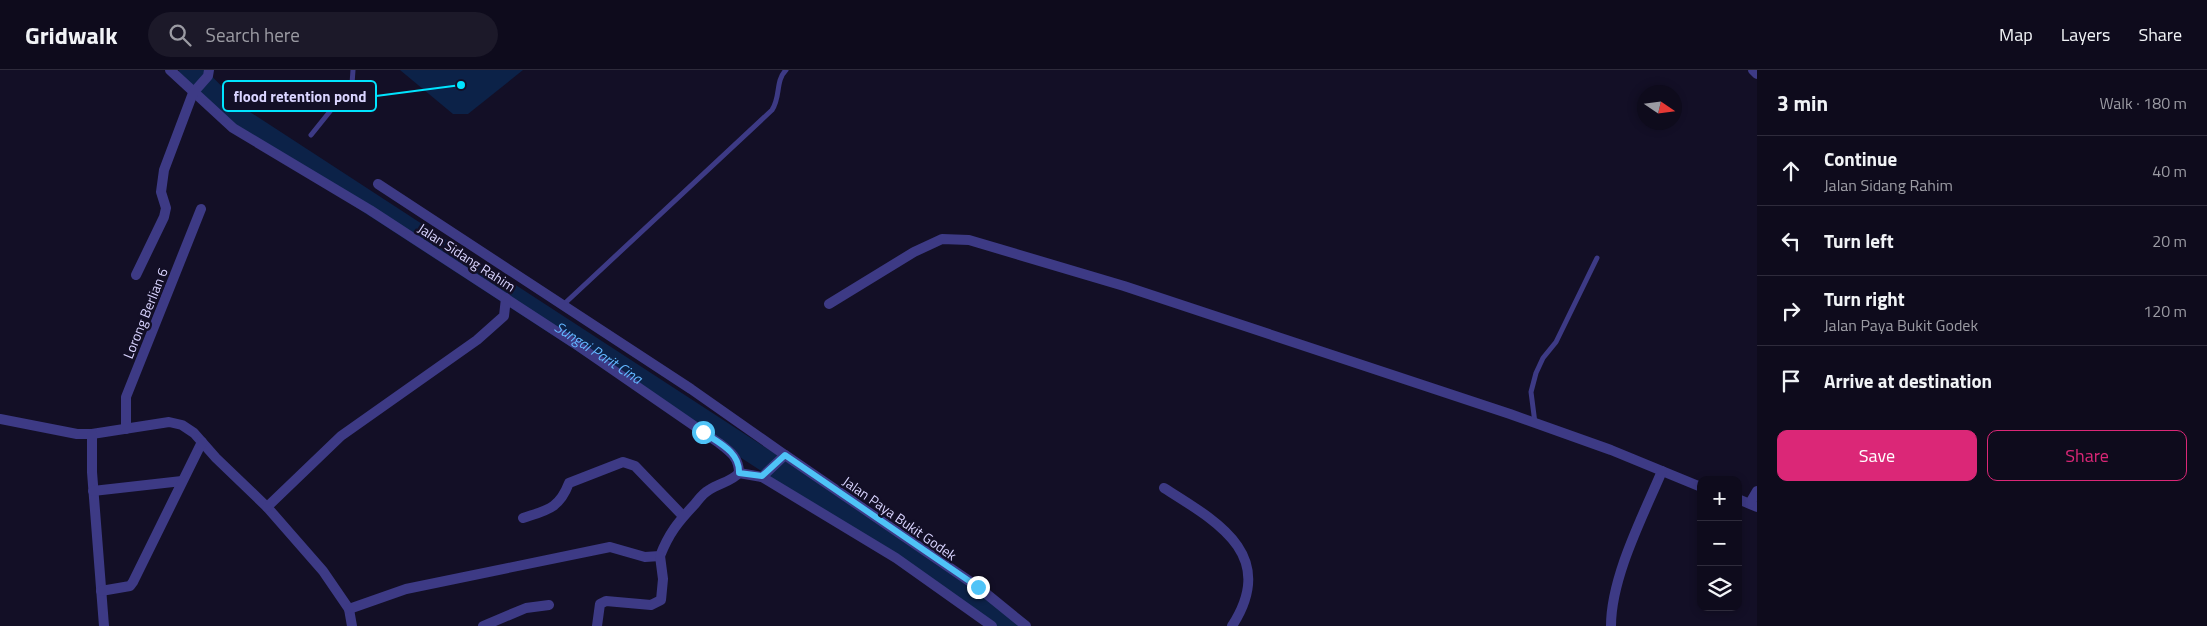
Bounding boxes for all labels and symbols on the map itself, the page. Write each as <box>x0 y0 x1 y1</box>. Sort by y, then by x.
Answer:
callout: flood retention pond <box>223 81 376 111</box>
text: flood retention pond <box>233 85 367 108</box>
north arrow <box>1637 85 1682 130</box>
street label: Jalan Sidang Rahim <box>414 218 520 296</box>
street label: Lorong Berlian 6 <box>117 264 173 362</box>
water label: Sungai Parit Cina <box>550 315 649 390</box>
route start <box>692 421 715 444</box>
street label: Jalan Paya Bukit Godek <box>839 471 961 565</box>
route end <box>967 576 990 599</box>

